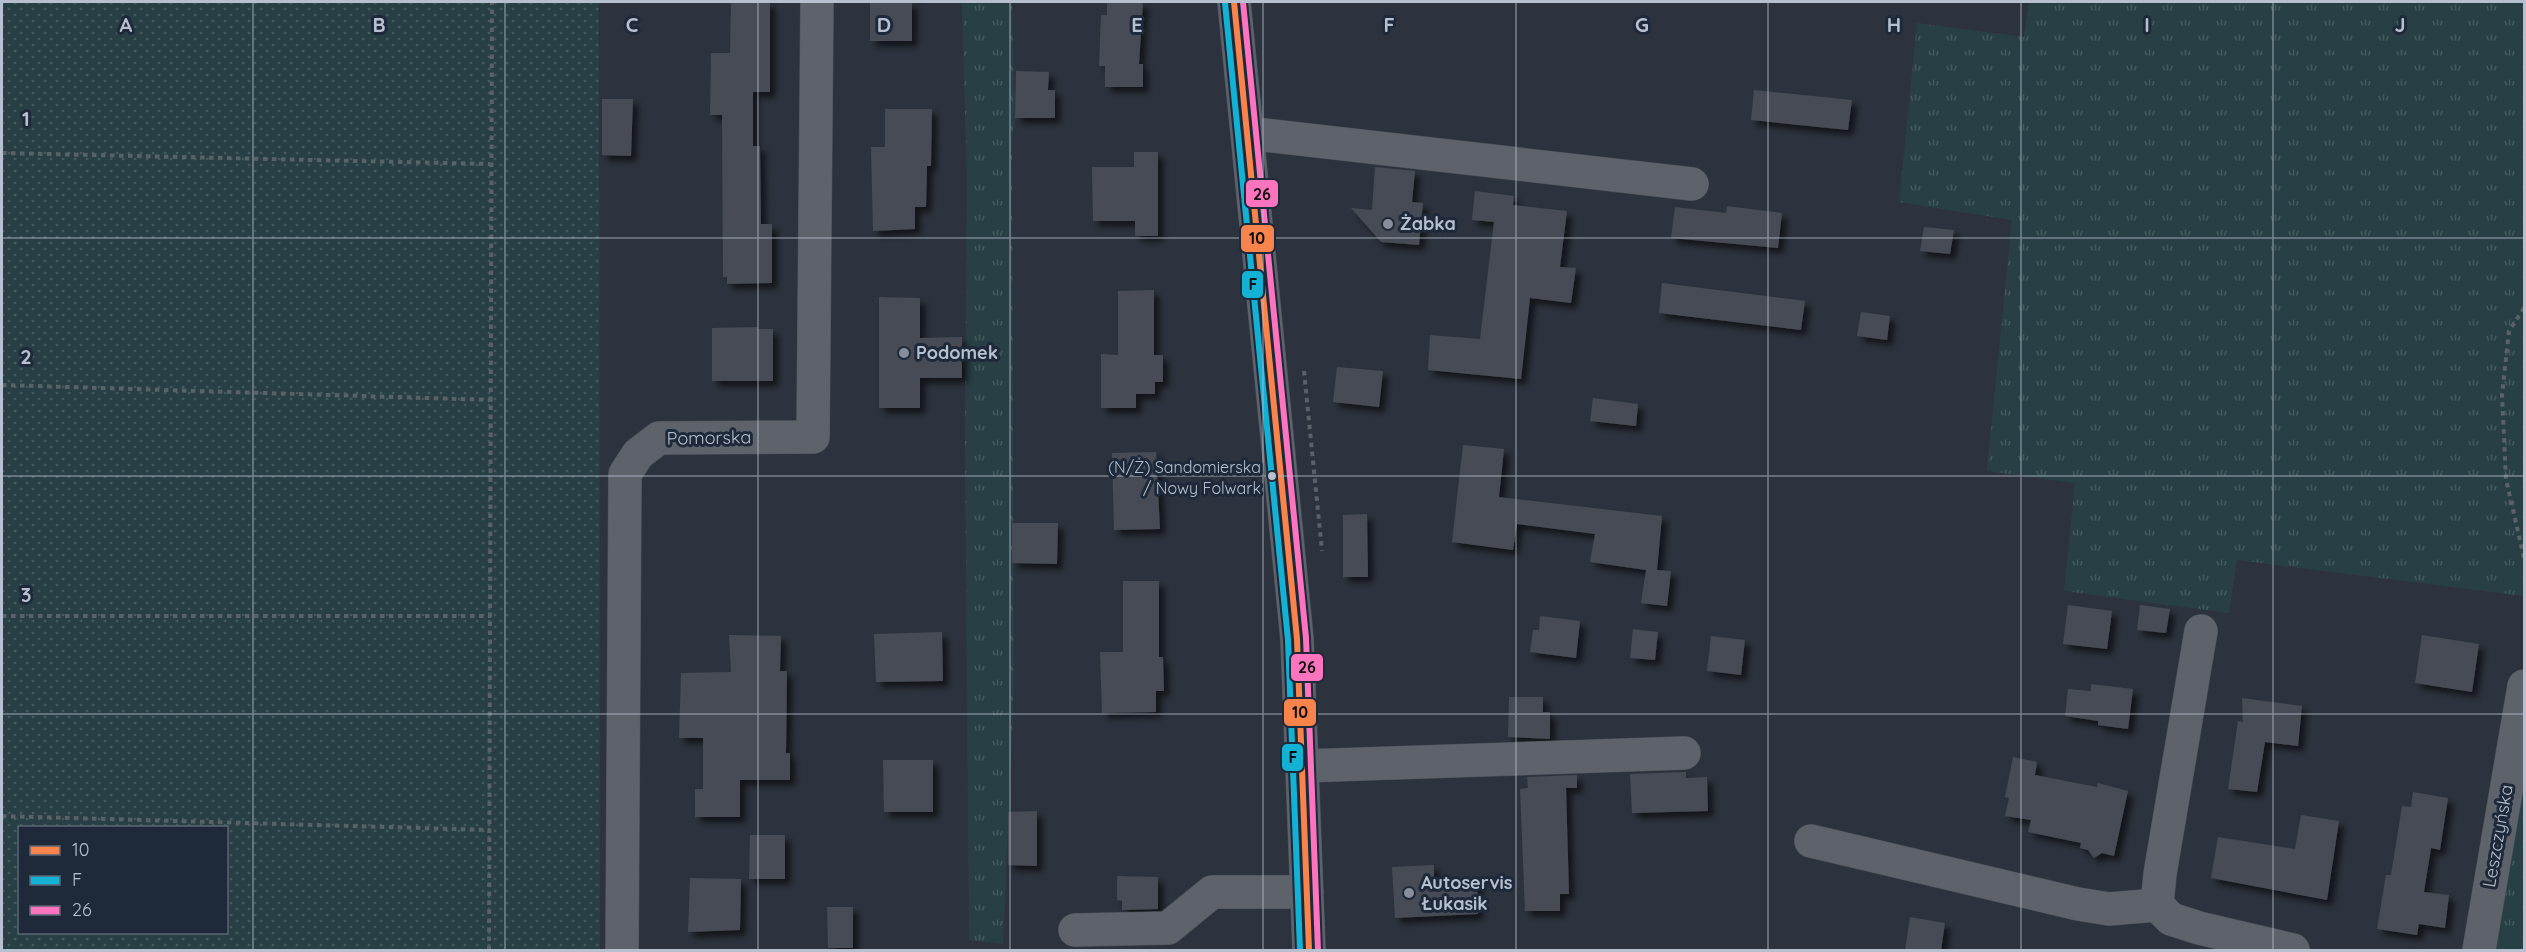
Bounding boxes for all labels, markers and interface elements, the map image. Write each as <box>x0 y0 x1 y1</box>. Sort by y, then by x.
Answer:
text: A <box>120 12 133 37</box>
text: B <box>372 12 386 37</box>
text: C <box>626 12 639 37</box>
text: D <box>877 12 891 37</box>
text: E <box>1131 12 1143 37</box>
text: F <box>1383 12 1395 37</box>
text: G <box>1635 12 1649 37</box>
text: H <box>1887 12 1901 37</box>
text: I <box>2144 12 2150 37</box>
text: J <box>2394 12 2406 37</box>
text: 1 <box>22 106 30 131</box>
line badge: 26 <box>1245 179 1279 208</box>
text: 26 <box>1253 184 1271 204</box>
place label: Żabka <box>1400 212 1456 235</box>
marker: Żabka <box>1381 217 1395 231</box>
line badge: 10 <box>1240 224 1275 253</box>
text: 10 <box>1249 228 1265 248</box>
line badge: F <box>1241 270 1264 299</box>
text: F <box>1249 274 1258 294</box>
place label: Podomek <box>916 341 998 364</box>
text: 2 <box>20 344 32 369</box>
marker: Podomek <box>897 346 911 360</box>
street label: Pomorska <box>667 425 751 450</box>
place label: (N/Ż) Sandomierska / Nowy Folwark <box>1108 457 1261 498</box>
marker: (N/Ż) Sandomierska / Nowy Folwark <box>1266 470 1278 482</box>
text: 3 <box>21 582 31 607</box>
line badge: 26 <box>1290 653 1324 682</box>
text: 26 <box>1298 657 1316 677</box>
line badge: 10 <box>1283 698 1317 727</box>
text: 10 <box>1292 702 1308 722</box>
line badge: F <box>1281 743 1304 772</box>
text: F <box>1289 747 1298 767</box>
street label: Leszczyńska <box>2477 783 2518 889</box>
legend <box>18 826 228 934</box>
text: 10 <box>72 838 89 861</box>
text: F <box>72 868 82 891</box>
place label: Autoservis Łukasik <box>1421 871 1513 915</box>
marker: Autoservis Łukasik <box>1402 886 1416 900</box>
text: 26 <box>72 898 92 921</box>

